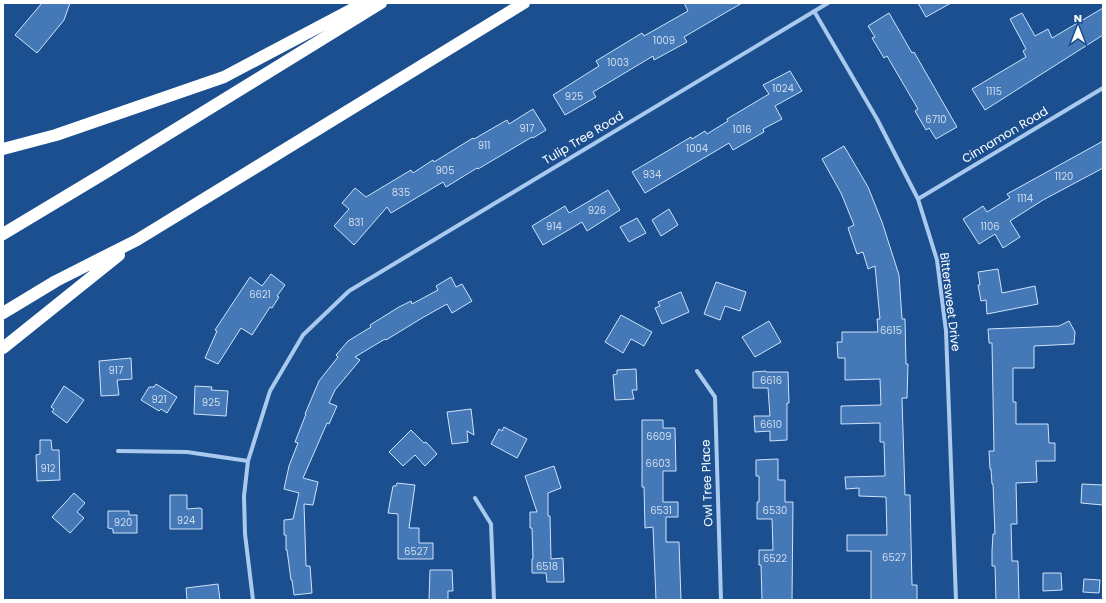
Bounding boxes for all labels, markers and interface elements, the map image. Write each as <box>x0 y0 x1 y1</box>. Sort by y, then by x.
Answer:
north arrow <box>1058 8 1098 48</box>
text: N <box>1074 10 1082 26</box>
house number: 1009 <box>653 33 675 48</box>
house number: 1003 <box>607 55 629 70</box>
house number: 1024 <box>772 81 794 96</box>
house number: 1115 <box>986 84 1002 99</box>
house number: 925 <box>565 89 583 104</box>
street label: Cinnamon Road <box>958 102 1051 167</box>
street label: Tulip Tree Road <box>539 107 626 168</box>
house number: 6710 <box>925 112 947 127</box>
house number: 917 <box>520 121 535 136</box>
house number: 1016 <box>732 122 752 137</box>
house number: 911 <box>478 138 490 153</box>
house number: 1004 <box>686 141 708 156</box>
house number: 905 <box>436 163 454 178</box>
house number: 934 <box>643 167 661 182</box>
house number: 1120 <box>1055 169 1073 184</box>
house number: 835 <box>392 185 410 200</box>
house number: 1114 <box>1017 191 1033 206</box>
house number: 926 <box>588 203 606 218</box>
house number: 831 <box>348 215 364 230</box>
house number: 914 <box>546 219 562 234</box>
house number: 1106 <box>980 219 1000 234</box>
street label: Bittersweet Drive <box>936 251 965 352</box>
house number: 6621 <box>249 287 271 302</box>
house number: 6615 <box>880 323 902 338</box>
house number: 917 <box>109 363 124 378</box>
house number: 6616 <box>760 373 782 388</box>
house number: 921 <box>151 392 167 407</box>
house number: 925 <box>202 395 220 410</box>
house number: 6610 <box>760 417 782 432</box>
house number: 6609 <box>646 429 672 444</box>
street label: Owl Tree Place <box>696 439 717 527</box>
house number: 6603 <box>646 456 671 471</box>
house number: 912 <box>40 461 56 476</box>
house number: 6531 <box>650 503 672 518</box>
house number: 6530 <box>763 503 787 518</box>
house number: 924 <box>177 513 195 528</box>
house number: 920 <box>114 515 132 530</box>
house number: 6527 <box>404 544 428 559</box>
house number: 6527 <box>882 550 906 565</box>
house number: 6522 <box>763 551 787 566</box>
house number: 6518 <box>536 559 558 574</box>

